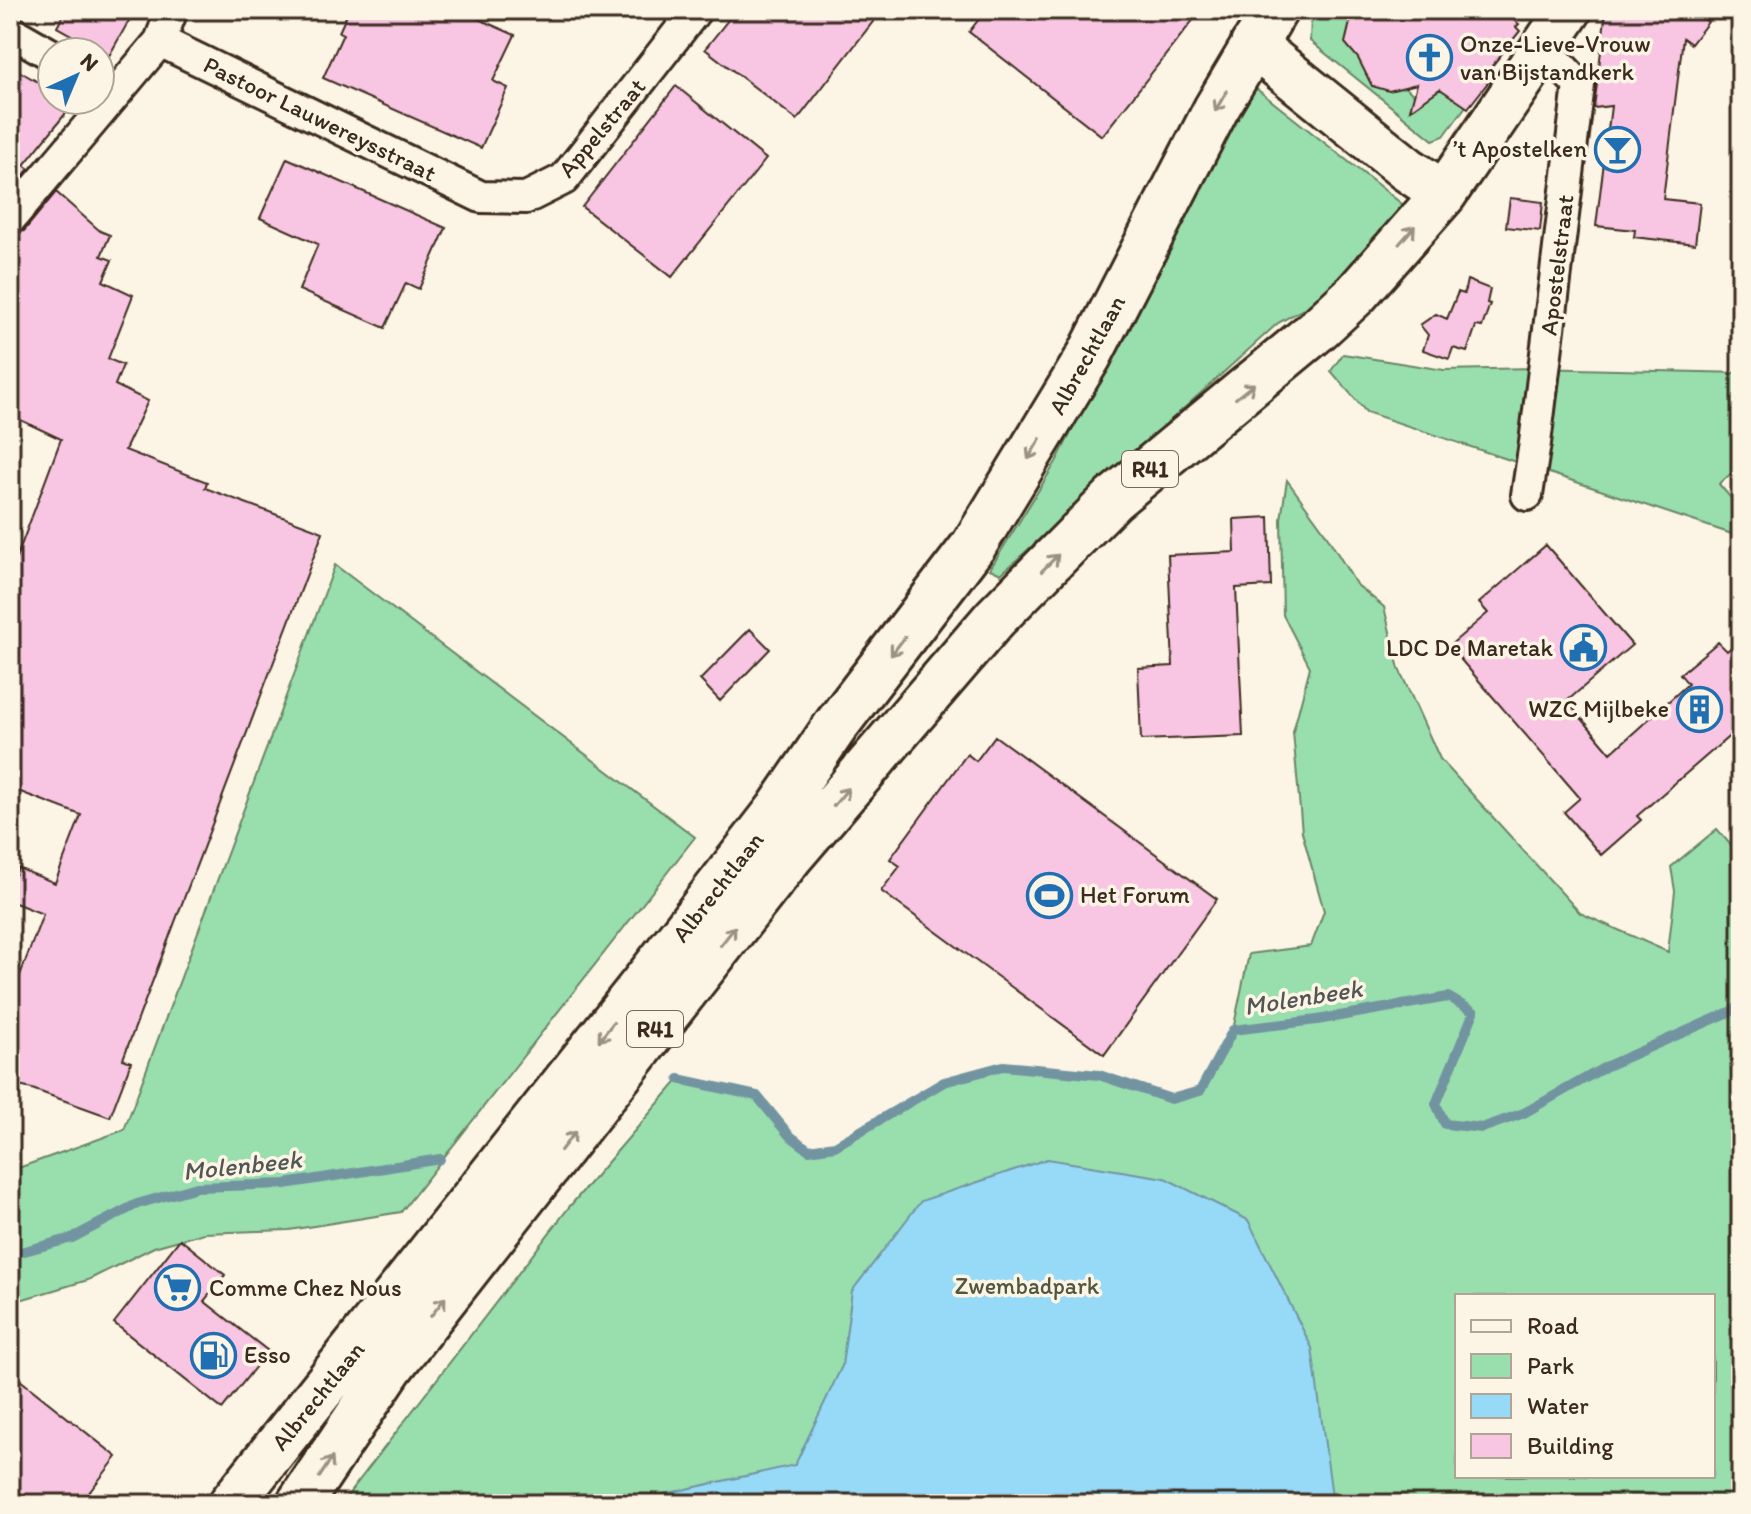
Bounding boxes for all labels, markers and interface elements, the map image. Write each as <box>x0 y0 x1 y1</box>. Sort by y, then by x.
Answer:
place label: Onze-Lieve-Vrouw van Bijstandkerk <box>1460 29 1651 86</box>
church icon: Onze-Lieve-Vrouw van Bijstandkerk <box>1405 34 1453 82</box>
north arrow <box>36 36 116 116</box>
text: N <box>75 47 104 77</box>
street label: Pastoor Lauwereysstraat <box>199 50 441 187</box>
street label: Appelstraat <box>552 72 651 183</box>
one-way arrow <box>1213 89 1229 112</box>
bar icon: ’t Apostelken <box>1594 125 1642 173</box>
place label: ’t Apostelken <box>1453 134 1587 163</box>
street label: Apostelstraat <box>1533 193 1580 337</box>
one-way arrow <box>1398 226 1416 246</box>
street label: Albrechtlaan <box>1042 290 1131 420</box>
one-way arrow <box>1234 382 1255 400</box>
one-way arrow <box>1026 437 1042 460</box>
road number: R41 <box>1122 451 1178 487</box>
one-way arrow <box>1040 554 1059 573</box>
public building icon: LDC De Maretak <box>1560 624 1608 672</box>
place label: LDC De Maretak <box>1386 633 1554 662</box>
one-way arrow <box>889 635 906 656</box>
building icon: WZC Mijlbeke <box>1676 685 1724 733</box>
place label: WZC Mijlbeke <box>1528 694 1669 723</box>
one-way arrow <box>832 788 850 808</box>
street label: Albrechtlaan <box>666 826 770 948</box>
sports icon: Het Forum <box>1025 871 1073 919</box>
place label: Het Forum <box>1080 880 1190 909</box>
one-way arrow <box>720 926 737 947</box>
water label: Molenbeek <box>1242 972 1366 1022</box>
road number: R41 <box>627 1011 683 1047</box>
one-way arrow <box>597 1021 614 1042</box>
one-way arrow <box>559 1131 576 1152</box>
water label: Molenbeek <box>181 1143 305 1187</box>
supermarket icon: Comme Chez Nous <box>154 1264 202 1312</box>
park label: Zwembadpark <box>955 1271 1100 1300</box>
place label: Comme Chez Nous <box>209 1273 402 1302</box>
legend <box>1455 1294 1715 1478</box>
one-way arrow <box>429 1297 446 1318</box>
text: Road <box>1527 1311 1579 1340</box>
fuel station icon: Esso <box>189 1331 237 1379</box>
street label: Albrechtlaan <box>265 1335 371 1456</box>
place label: Esso <box>244 1340 291 1369</box>
text: Park <box>1527 1351 1574 1380</box>
text: Water <box>1527 1391 1589 1420</box>
text: Building <box>1527 1431 1614 1460</box>
one-way arrow <box>318 1456 334 1479</box>

